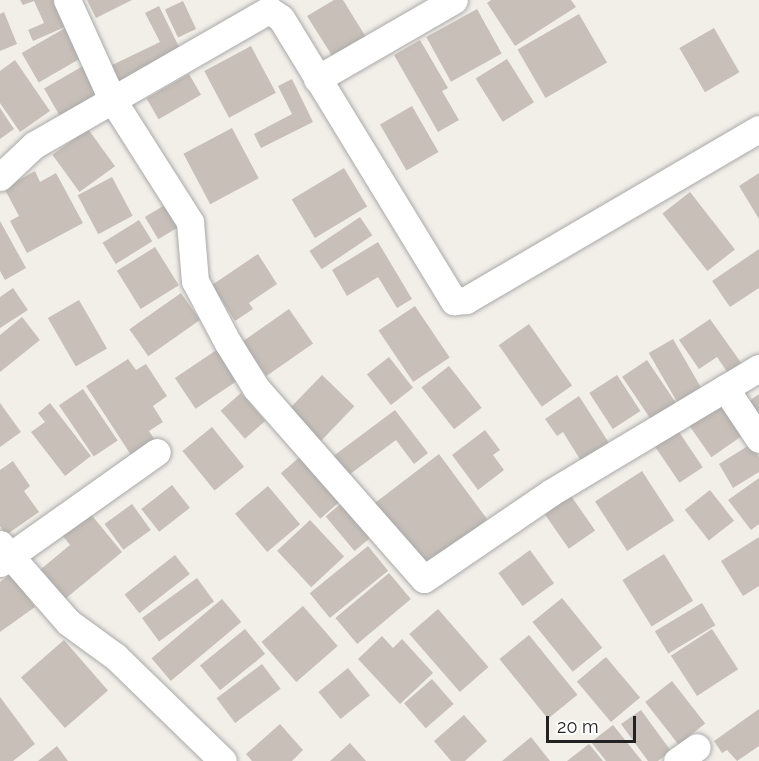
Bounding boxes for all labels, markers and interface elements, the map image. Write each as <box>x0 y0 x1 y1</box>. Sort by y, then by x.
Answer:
scale bar <box>549 704 639 742</box>
text: 20 m <box>557 716 599 737</box>

